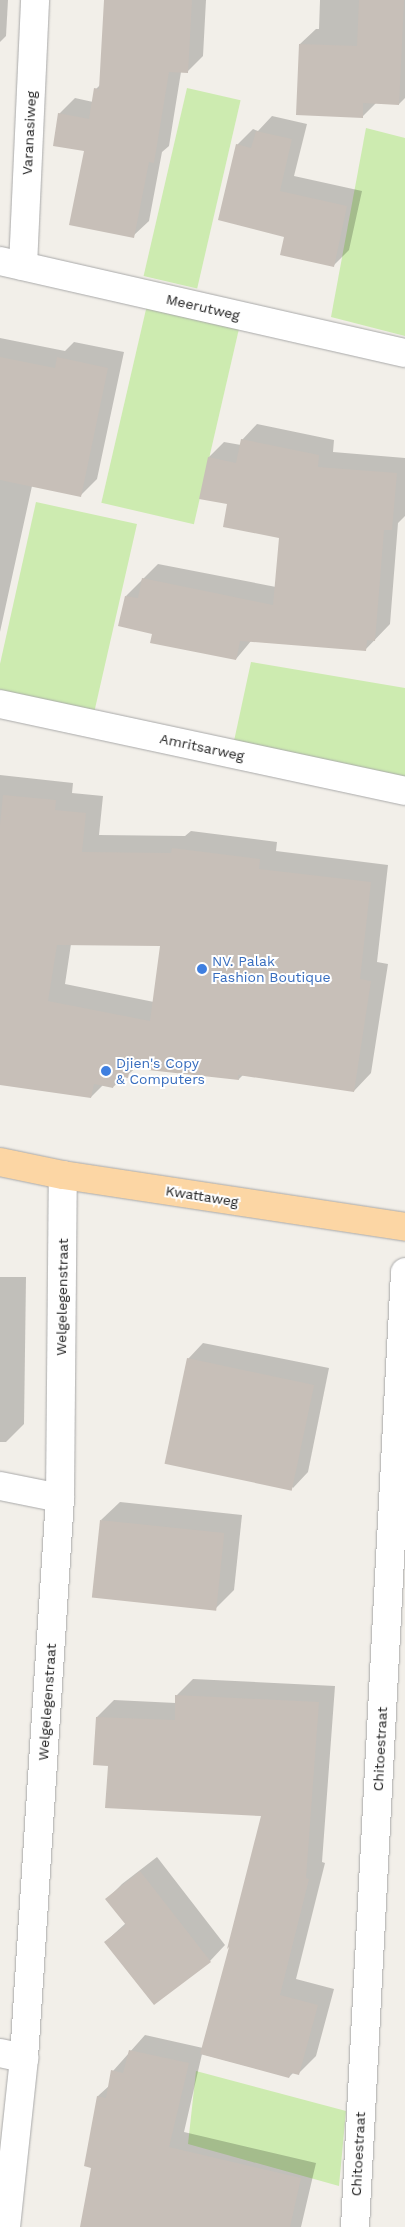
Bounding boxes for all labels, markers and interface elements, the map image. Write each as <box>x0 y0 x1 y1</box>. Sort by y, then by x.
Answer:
street label: Varanasiweg <box>18 90 40 176</box>
street label: Meerutweg <box>164 290 242 324</box>
street label: Amritsarweg <box>158 730 246 764</box>
place label: NV. Palak Fashion Boutique <box>212 953 331 986</box>
marker: NV. Palak Fashion Boutique <box>196 963 208 975</box>
place label: Djien's Copy & Computers <box>116 1055 205 1088</box>
marker: Djien's Copy & Computers <box>100 1065 112 1077</box>
street label: Kwattaweg <box>164 1182 240 1210</box>
street label: Welgelegenstraat <box>53 1238 71 1356</box>
street label: Welgelegenstraat <box>35 1643 59 1761</box>
street label: Chitoestraat <box>369 1706 391 1792</box>
street label: Chitoestraat <box>347 2111 369 2197</box>

